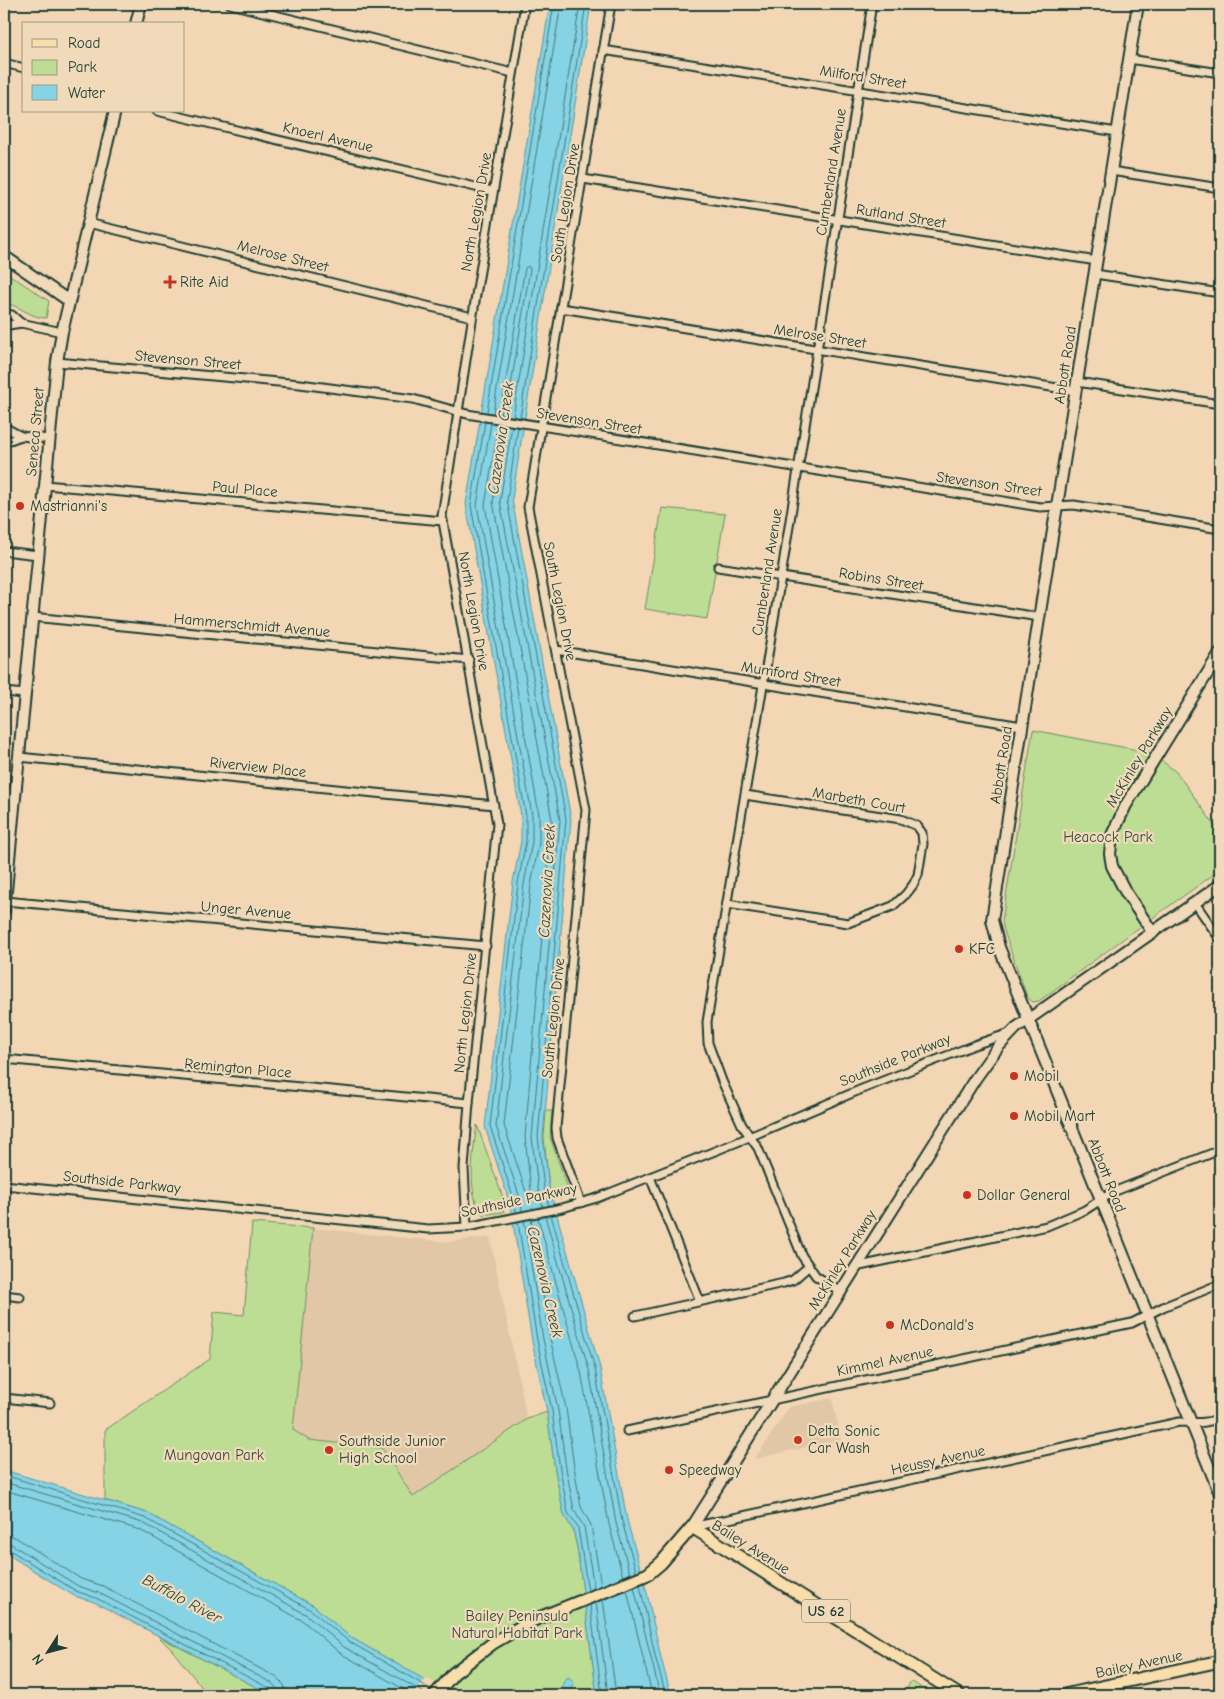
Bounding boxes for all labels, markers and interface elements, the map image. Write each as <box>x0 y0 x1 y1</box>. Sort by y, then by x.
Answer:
legend <box>22 22 185 112</box>
text: Road <box>68 34 100 52</box>
text: Park <box>68 58 97 76</box>
street label: Milford Street <box>819 61 908 93</box>
text: Water <box>68 84 105 102</box>
street label: Cumberland Avenue <box>812 107 850 237</box>
street label: Knoerl Avenue <box>281 118 375 156</box>
street label: South Legion Drive <box>547 141 583 264</box>
street label: North Legion Drive <box>457 151 495 273</box>
street label: Rutland Street <box>855 200 948 232</box>
street label: Melrose Street <box>236 236 331 276</box>
place label: Rite Aid <box>180 273 229 291</box>
marker: Rite Aid <box>164 276 176 288</box>
street label: Melrose Street <box>773 320 868 352</box>
street label: Abbott Road <box>1050 325 1080 405</box>
street label: Stevenson Street <box>134 346 242 374</box>
water label: Cazenovia Creek <box>484 380 518 495</box>
street label: Seneca Street <box>22 386 48 477</box>
street label: Stevenson Street <box>535 404 644 438</box>
street label: Stevenson Street <box>935 468 1044 500</box>
street label: Paul Place <box>212 477 279 501</box>
place label: Mastrianni's <box>30 497 107 515</box>
marker: Mastrianni's <box>14 500 26 512</box>
street label: Cumberland Avenue <box>748 507 786 637</box>
street label: South Legion Drive <box>540 540 580 663</box>
street label: North Legion Drive <box>455 550 493 672</box>
street label: Robins Street <box>837 563 925 595</box>
street label: Hammerschmidt Avenue <box>173 609 331 641</box>
street label: Mumford Street <box>740 657 843 691</box>
street label: McKinley Parkway <box>1102 703 1176 811</box>
street label: Abbott Road <box>986 725 1016 805</box>
street label: Riverview Place <box>209 753 308 781</box>
street label: Marbeth Court <box>811 783 908 817</box>
water label: Cazenovia Creek <box>535 824 559 938</box>
park label: Heacock Park <box>1063 828 1153 846</box>
street label: Unger Avenue <box>200 897 292 923</box>
place label: KFC <box>969 940 995 958</box>
marker: KFC <box>953 943 965 955</box>
street label: North Legion Drive <box>450 952 480 1074</box>
street label: South Legion Drive <box>538 956 568 1079</box>
street label: Southside Parkway <box>837 1029 953 1090</box>
street label: Remington Place <box>184 1054 293 1082</box>
place label: Mobil <box>1024 1067 1059 1085</box>
marker: Mobil <box>1008 1070 1020 1082</box>
place label: Mobil Mart <box>1024 1107 1095 1125</box>
marker: Mobil Mart <box>1008 1110 1020 1122</box>
street label: Abbott Road <box>1084 1135 1130 1215</box>
street label: Southside Parkway <box>62 1167 182 1197</box>
street label: Southside Parkway <box>459 1179 579 1221</box>
place label: Dollar General <box>977 1186 1070 1204</box>
marker: Dollar General <box>961 1189 973 1201</box>
street label: McKinley Parkway <box>804 1207 880 1313</box>
water label: Cazenovia Creek <box>523 1225 567 1340</box>
place label: McDonald's <box>900 1316 974 1334</box>
marker: McDonald's <box>884 1319 896 1331</box>
street label: Kimmel Avenue <box>835 1342 935 1380</box>
place label: Delta Sonic Car Wash <box>808 1422 880 1457</box>
place label: Southside Junior High School <box>339 1432 445 1467</box>
marker: Delta Sonic Car Wash <box>792 1434 804 1446</box>
street label: Heussy Avenue <box>889 1441 987 1479</box>
marker: Southside Junior High School <box>323 1444 335 1456</box>
park label: Mungovan Park <box>164 1446 265 1464</box>
place label: Speedway <box>679 1461 742 1479</box>
marker: Speedway <box>663 1464 675 1476</box>
street label: Bailey Avenue <box>709 1516 794 1578</box>
water label: Buffalo River <box>139 1571 225 1628</box>
road number: US 62 <box>802 1600 850 1622</box>
park label: Bailey Peninsula Natural Habitat Park <box>452 1607 583 1642</box>
north arrow <box>22 1626 72 1676</box>
street label: Bailey Avenue <box>1094 1646 1185 1682</box>
text: N <box>28 1651 47 1668</box>

